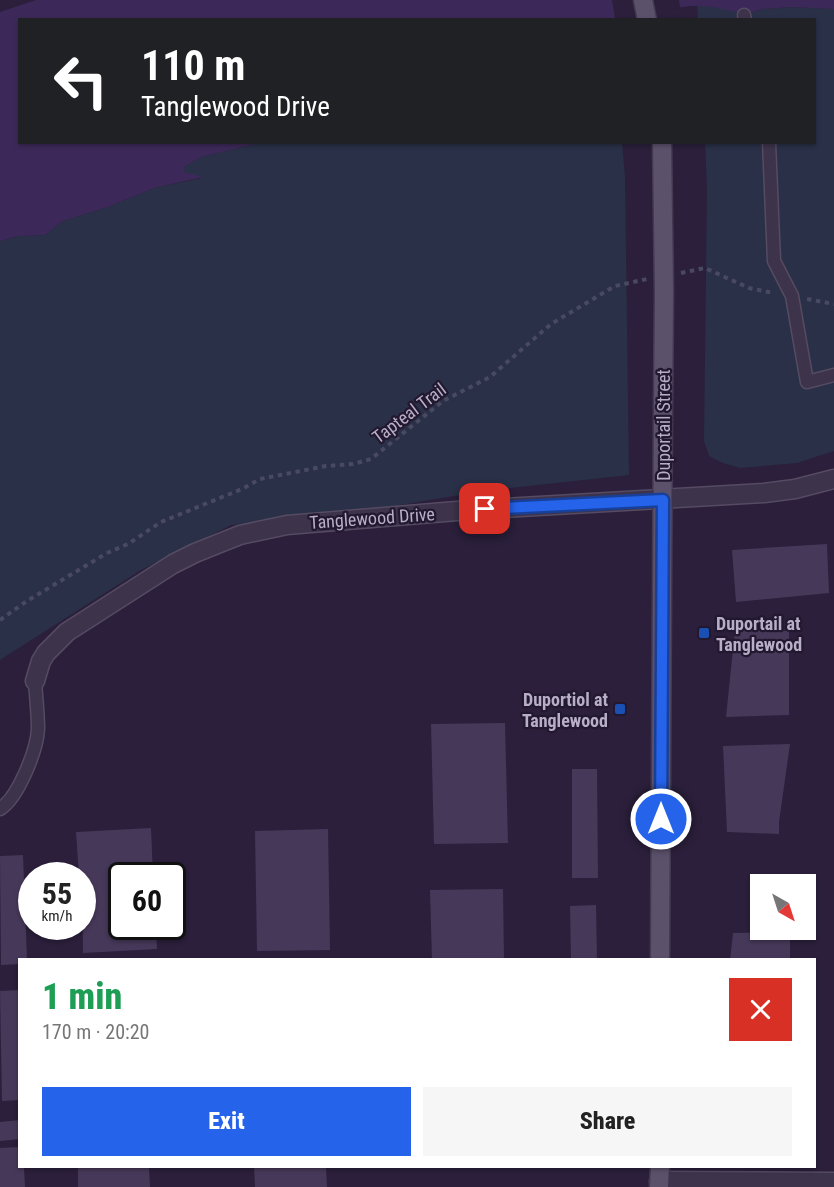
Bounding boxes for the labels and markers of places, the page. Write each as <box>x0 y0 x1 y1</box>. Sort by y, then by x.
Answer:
pin <box>459 483 510 534</box>
place label: Duportail at Tanglewood <box>716 613 802 655</box>
marker: Duportail at Tanglewood <box>697 626 711 640</box>
place label: Duportiol at Tanglewood <box>522 689 608 731</box>
marker: Duportiol at Tanglewood <box>613 702 627 716</box>

